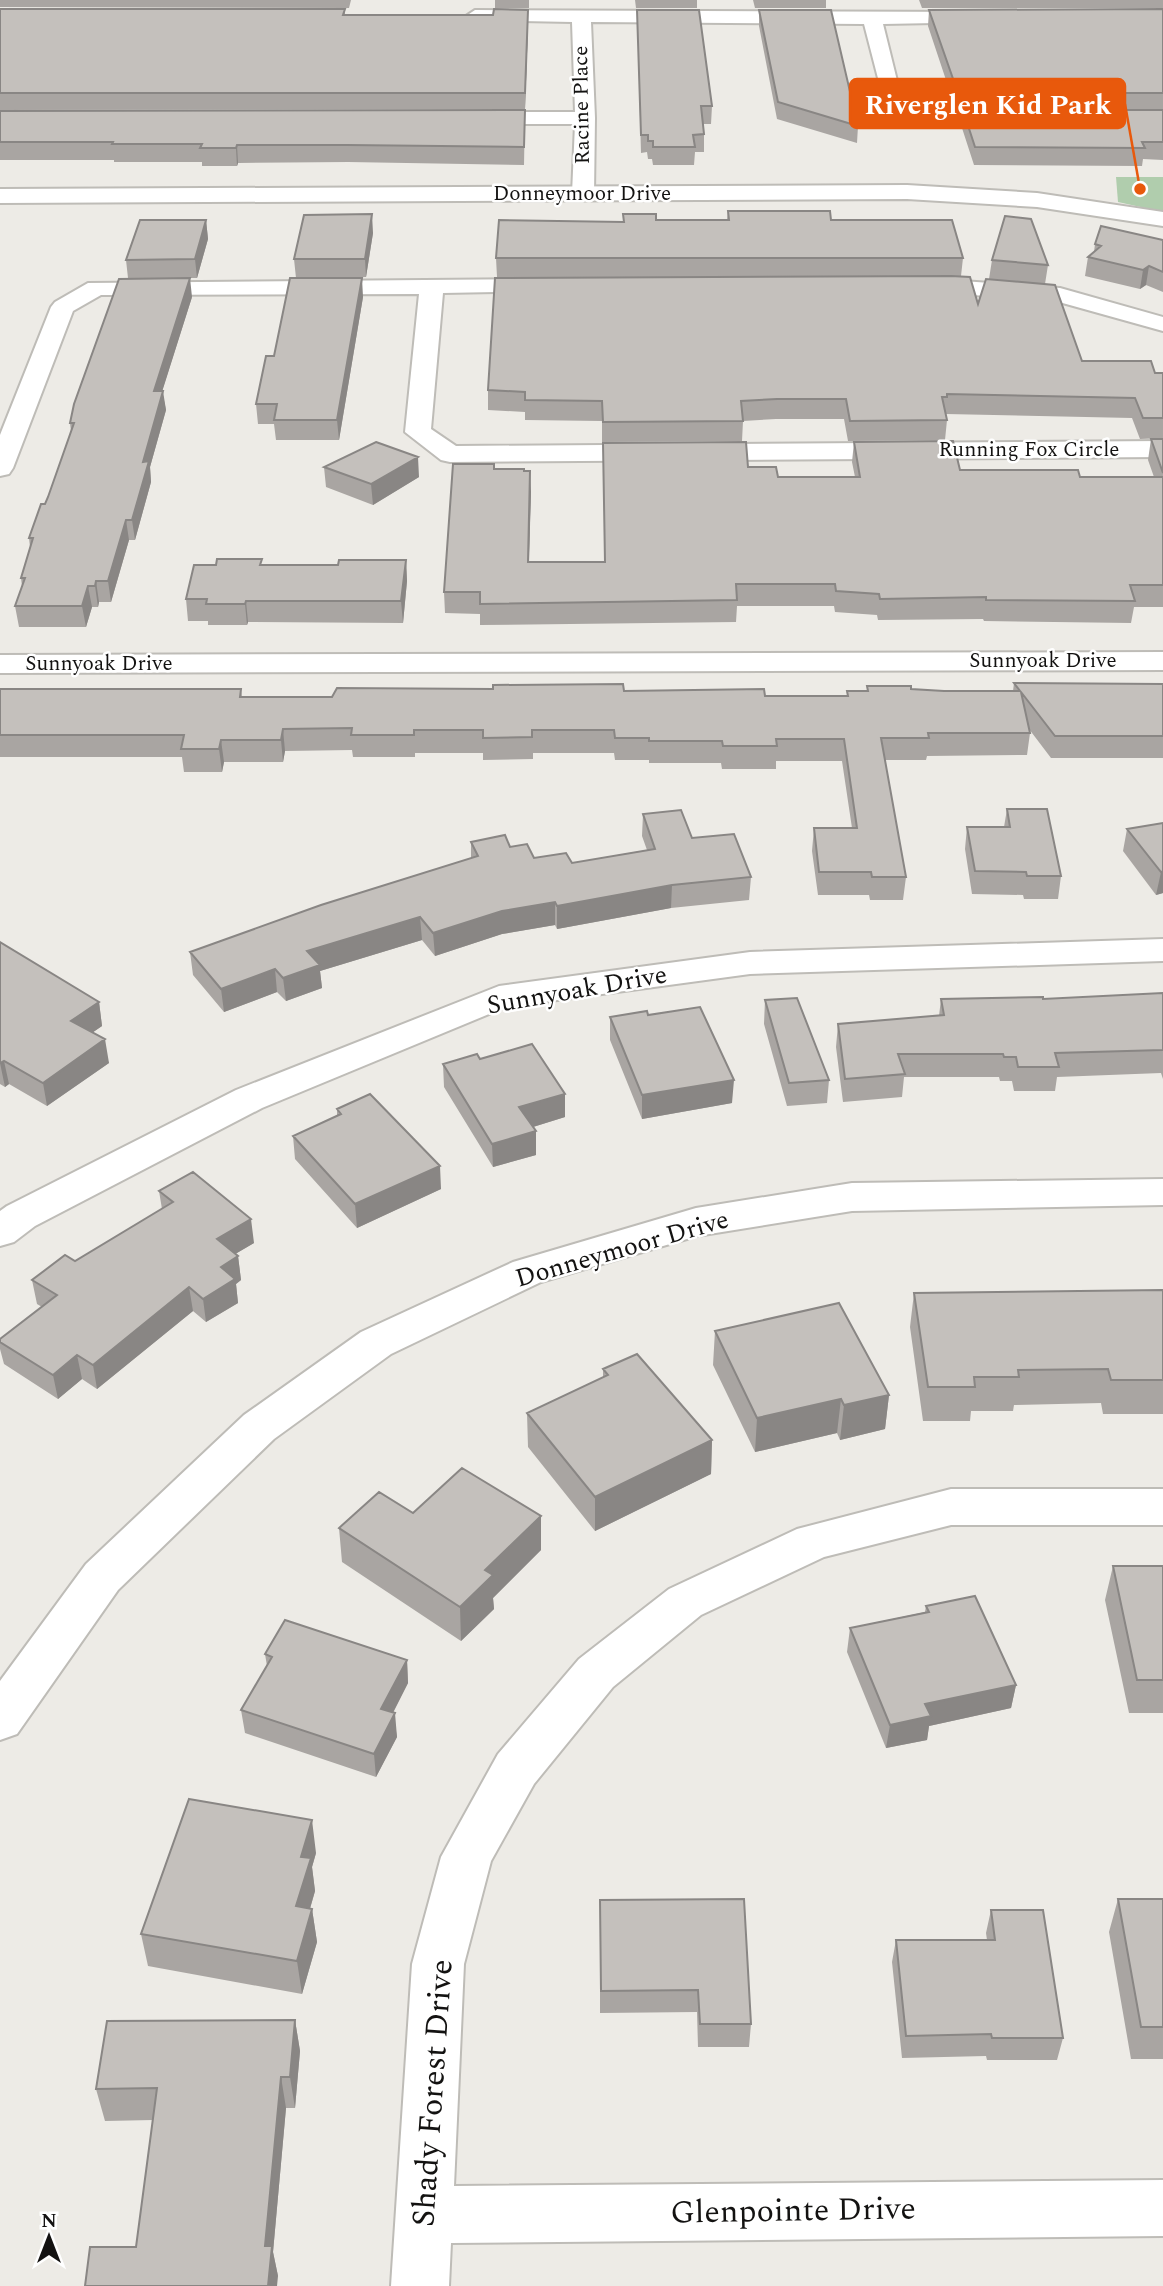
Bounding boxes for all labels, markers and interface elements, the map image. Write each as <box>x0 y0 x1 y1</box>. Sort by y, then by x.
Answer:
street label: Racine Place <box>565 45 599 165</box>
callout: Riverglen Kid Park <box>850 79 1125 128</box>
text: Riverglen Kid Park <box>864 84 1112 127</box>
street label: Donneymoor Drive <box>493 178 671 210</box>
street label: Running Fox Circle <box>938 434 1120 466</box>
street label: Sunnyoak Drive <box>969 645 1117 677</box>
street label: Sunnyoak Drive <box>25 648 173 680</box>
street label: Sunnyoak Drive <box>484 954 670 1026</box>
street label: Donneymoor Drive <box>510 1199 734 1299</box>
street label: Shady Forest Drive <box>399 1958 467 2228</box>
street label: Glenpointe Drive <box>670 2184 916 2238</box>
north arrow <box>14 2202 84 2272</box>
text: N <box>41 2207 57 2236</box>

